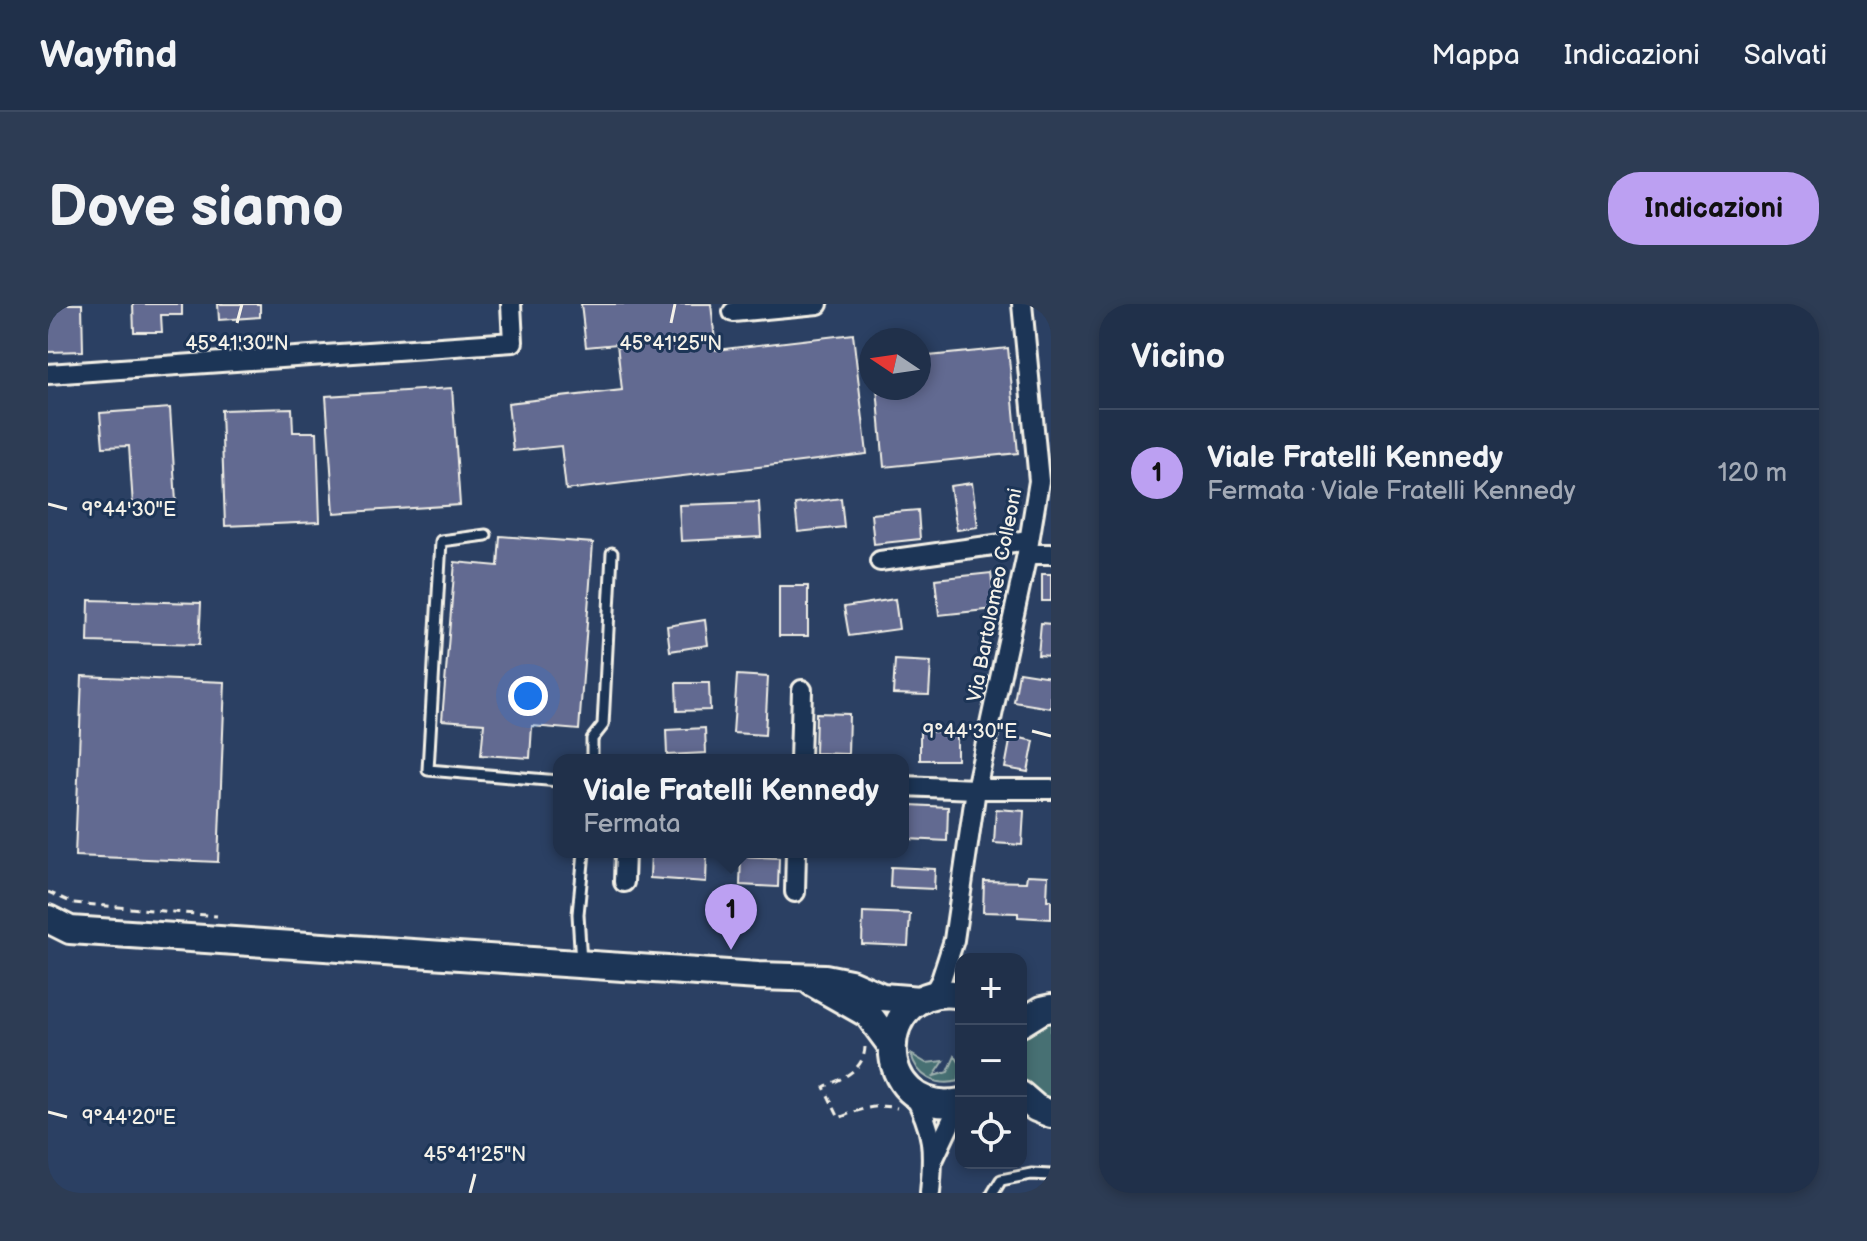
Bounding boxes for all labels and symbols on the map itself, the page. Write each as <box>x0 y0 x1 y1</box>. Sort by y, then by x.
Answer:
north arrow <box>859 328 931 400</box>
text: 45°41'30"N <box>185 332 289 356</box>
text: 45°41'25"N <box>620 332 722 356</box>
street label: Via Bartolomeo Colleoni <box>962 486 1028 704</box>
text: 9°44'30"E <box>82 498 176 522</box>
your location <box>508 676 548 716</box>
text: 9°44'30"E <box>923 720 1017 744</box>
pin: 1 <box>705 884 757 950</box>
text: 9°44'20"E <box>82 1106 176 1130</box>
text: 45°41'25"N <box>424 1143 526 1167</box>

